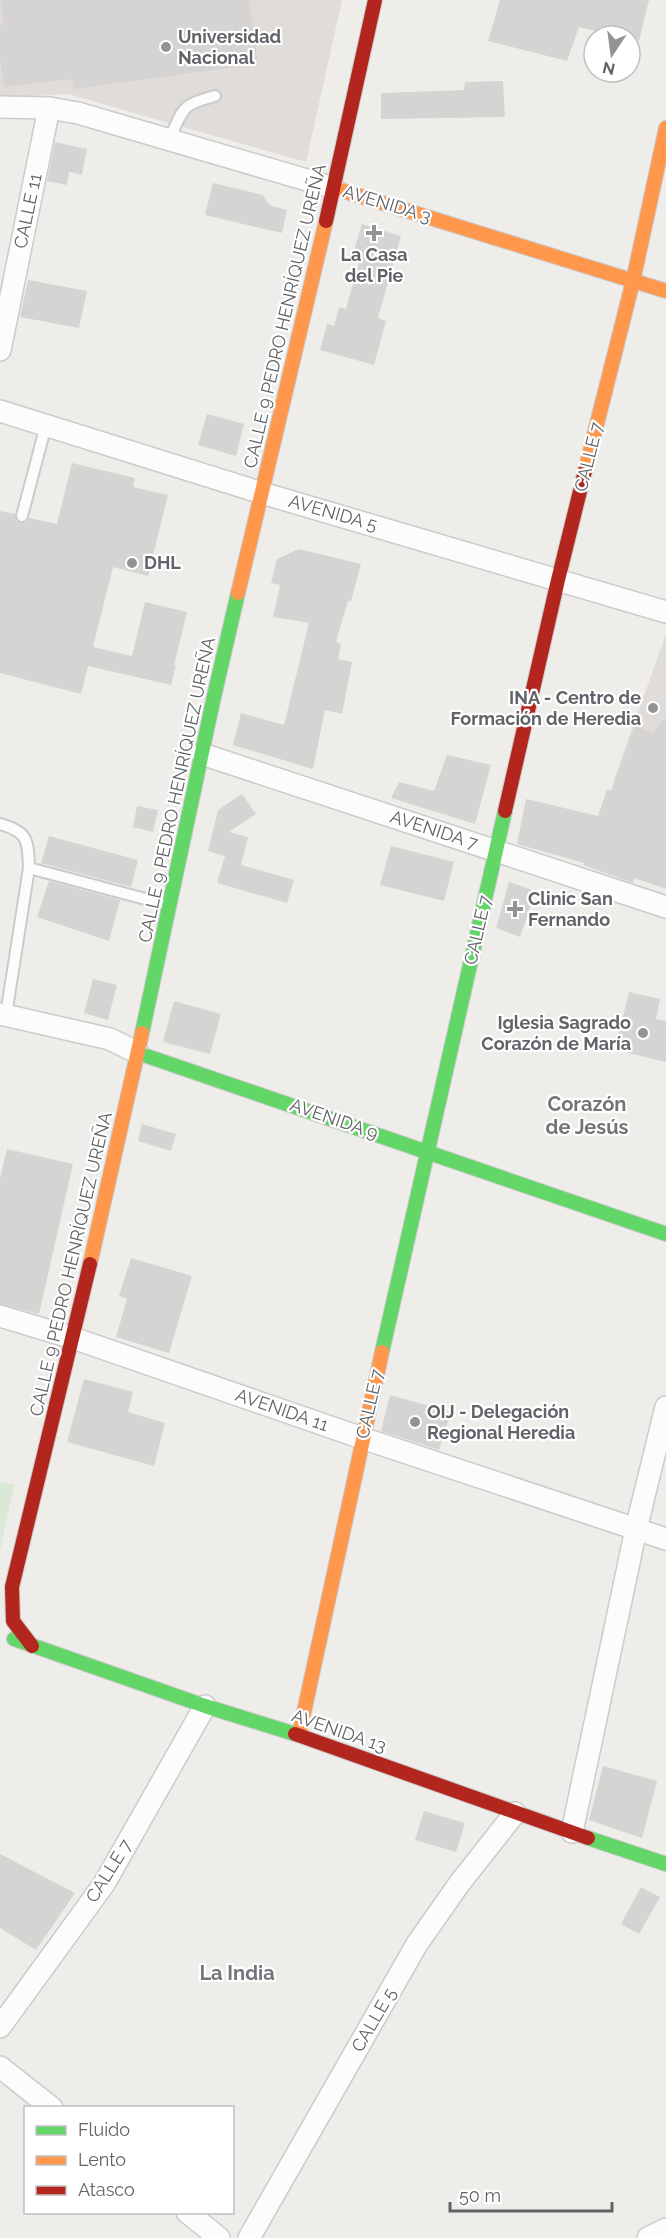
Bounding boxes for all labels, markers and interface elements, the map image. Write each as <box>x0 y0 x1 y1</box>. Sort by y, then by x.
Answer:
north arrow <box>582 24 642 84</box>
place label: Universidad Nacional <box>178 26 281 68</box>
marker: Universidad Nacional <box>159 40 173 54</box>
text: N <box>601 57 617 79</box>
street label: CALLE 9 PEDRO HENRÍQUEZ UREÑA <box>238 162 330 470</box>
street label: CALLE 11 <box>9 171 46 250</box>
street label: AVENIDA 3 <box>341 180 434 227</box>
marker: La Casa del Pie <box>365 224 383 242</box>
place label: La Casa del Pie <box>340 244 408 286</box>
street label: CALLE 7 <box>570 420 607 494</box>
street label: AVENIDA 5 <box>286 490 380 535</box>
place label: DHL <box>144 552 181 573</box>
marker: DHL <box>125 556 139 570</box>
street label: CALLE 9 PEDRO HENRÍQUEZ UREÑA <box>133 635 219 944</box>
place label: INA - Centro de Formación de Heredia <box>451 687 641 729</box>
marker: INA - Centro de Formación de Heredia <box>646 701 660 715</box>
street label: AVENIDA 7 <box>388 805 481 854</box>
place label: Clinic San Fernando <box>528 888 613 930</box>
street label: CALLE 7 <box>459 893 496 967</box>
marker: Clinic San Fernando <box>506 900 524 918</box>
place label: Iglesia Sagrado Corazón de María <box>481 1012 631 1054</box>
marker: Iglesia Sagrado Corazón de María <box>636 1026 650 1040</box>
district label: Corazón de Jesús <box>546 1092 629 1139</box>
street label: AVENIDA 9 <box>287 1094 381 1143</box>
street label: CALLE 9 PEDRO HENRÍQUEZ UREÑA <box>24 1110 116 1418</box>
street label: CALLE 7 <box>351 1367 388 1441</box>
street label: AVENIDA 11 <box>233 1384 332 1435</box>
place label: OIJ - Delegación Regional Heredia <box>427 1401 575 1443</box>
marker: OIJ - Delegación Regional Heredia <box>408 1415 422 1429</box>
street label: AVENIDA 13 <box>289 1705 389 1757</box>
street label: CALLE 7 <box>81 1835 136 1906</box>
district label: La India <box>199 1961 275 1985</box>
street label: CALLE 5 <box>347 1984 400 2056</box>
legend <box>24 2106 234 2214</box>
text: Fluido <box>78 2119 130 2140</box>
text: Lento <box>78 2149 126 2170</box>
scale bar <box>450 2175 612 2213</box>
text: Atasco <box>78 2179 135 2200</box>
text: 50 m <box>459 2185 501 2206</box>

